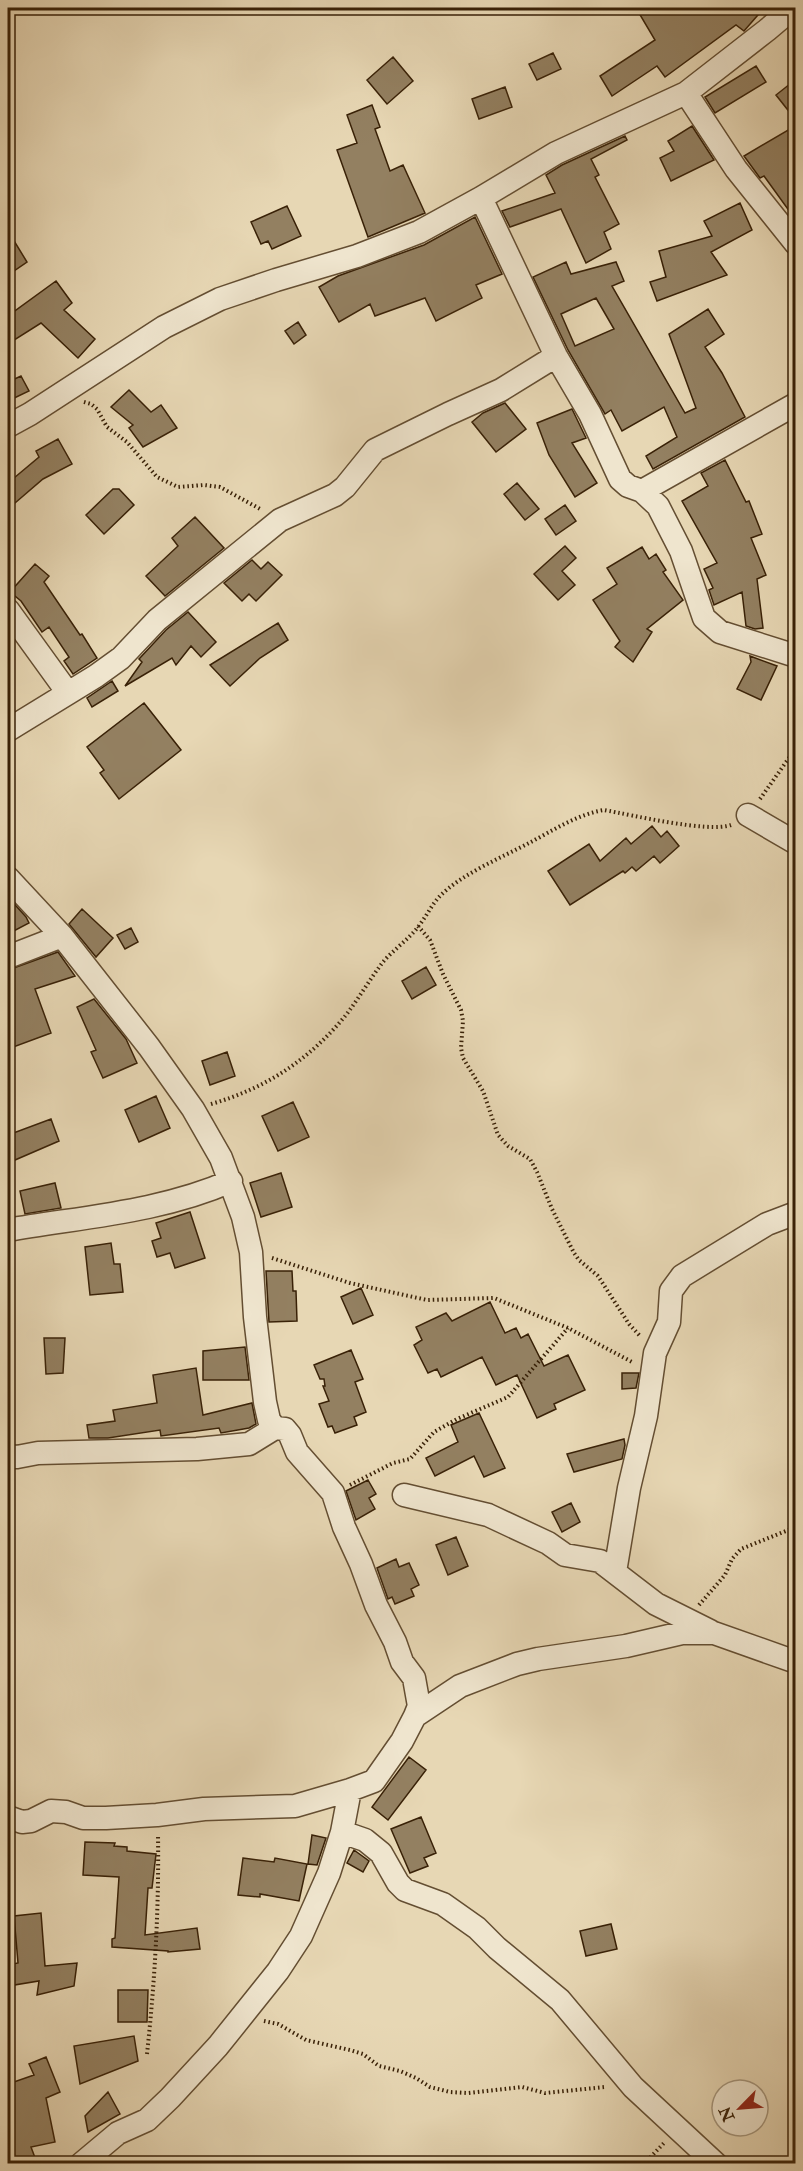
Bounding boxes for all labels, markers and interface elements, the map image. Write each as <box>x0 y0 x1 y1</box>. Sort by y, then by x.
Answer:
north arrow <box>710 2078 770 2138</box>
text: N <box>715 2103 740 2126</box>

